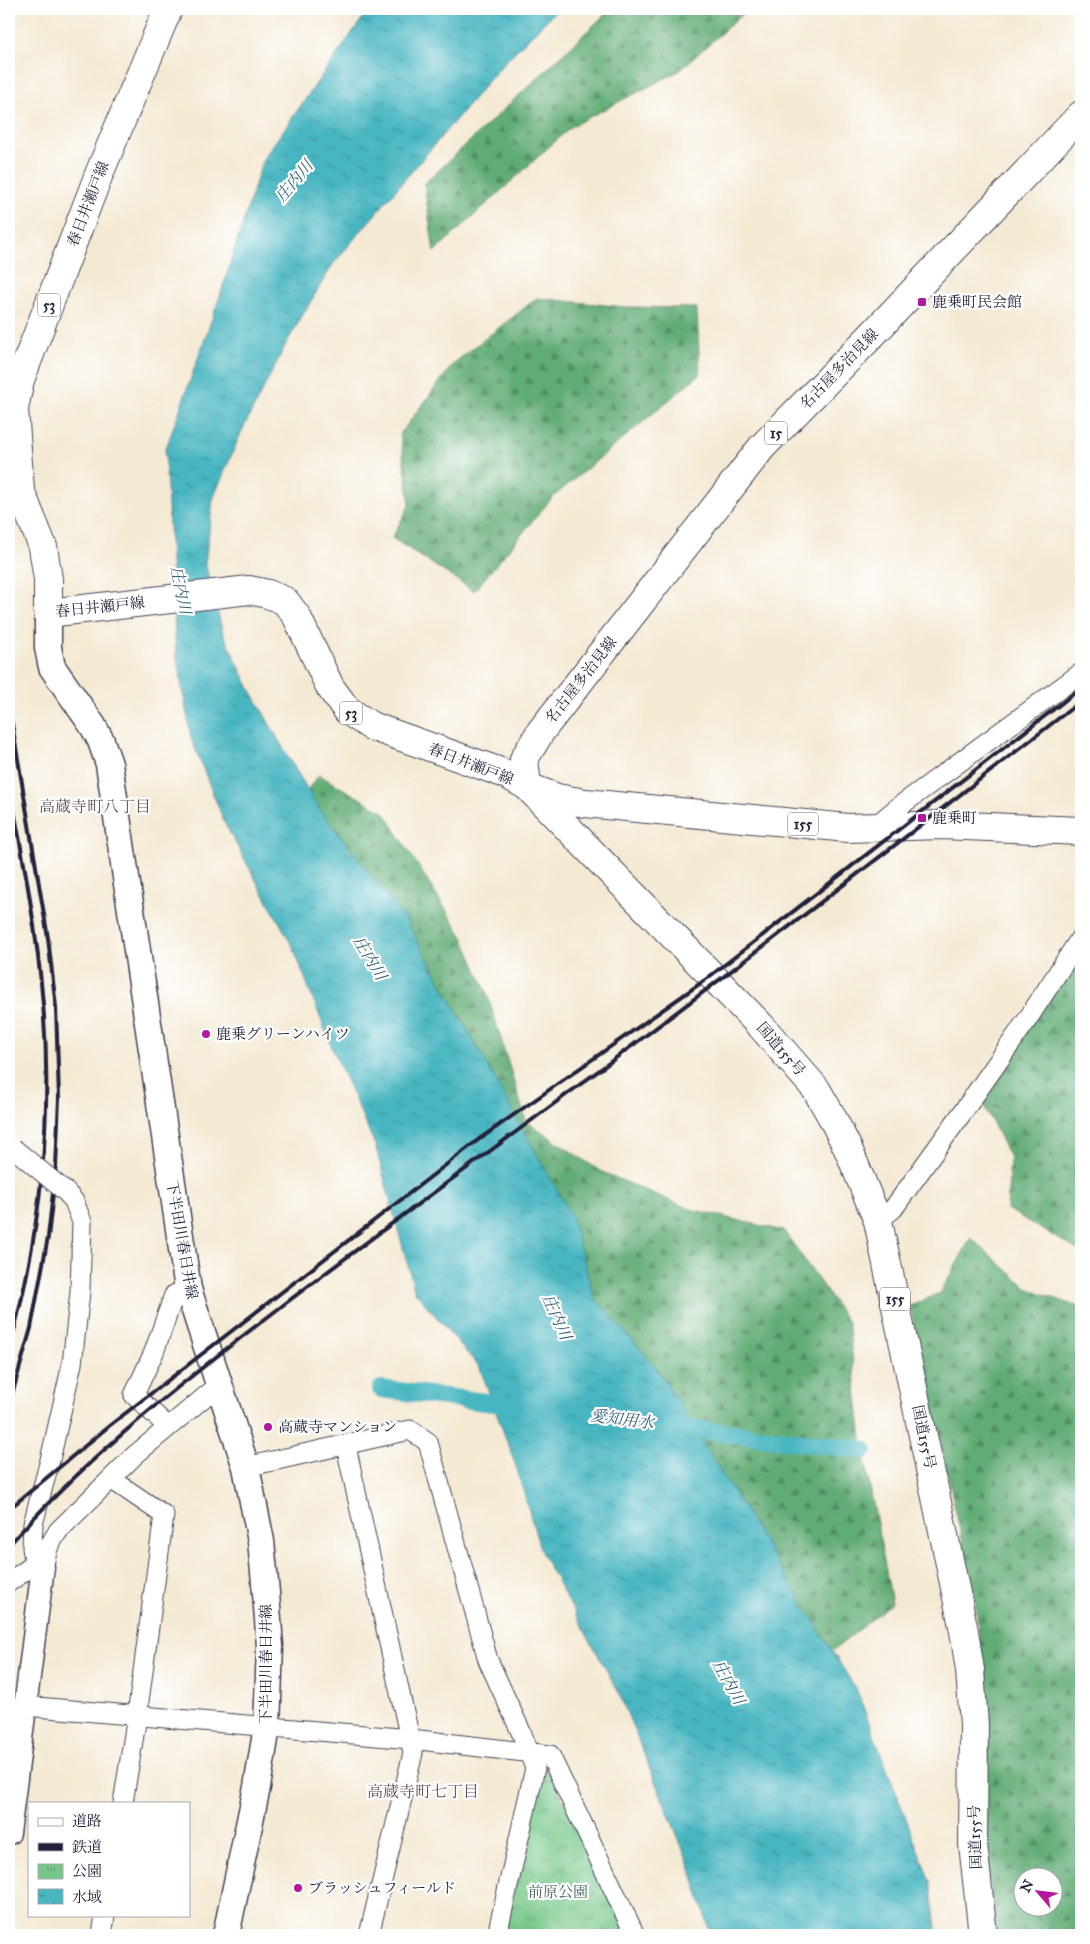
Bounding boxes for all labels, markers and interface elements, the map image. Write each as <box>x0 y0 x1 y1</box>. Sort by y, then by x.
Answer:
water label: 庄内川 <box>271 155 318 205</box>
street label: 春日井瀬戸線 <box>63 159 113 249</box>
place label: 鹿乗町民会館 <box>932 293 1022 311</box>
road number: 53 <box>38 294 60 316</box>
marker: 鹿乗町民会館 <box>916 296 928 308</box>
street label: 名古屋多治見線 <box>796 325 882 413</box>
road number: 15 <box>765 422 787 444</box>
water label: 庄内川 <box>167 565 195 617</box>
street label: 春日井瀬戸線 <box>54 593 146 621</box>
street label: 名古屋多治見線 <box>542 633 620 727</box>
road number: 53 <box>340 701 362 724</box>
street label: 春日井瀬戸線 <box>426 739 516 789</box>
district label: 高蔵寺町八丁目 <box>39 797 151 816</box>
place label: 鹿乗町 <box>932 809 977 827</box>
road number: 155 <box>788 812 818 836</box>
marker: 鹿乗町 <box>916 812 928 824</box>
water label: 庄内川 <box>349 933 392 985</box>
street label: 国道155号 <box>753 1019 809 1079</box>
place label: 鹿乗グリーンハイツ <box>216 1025 350 1043</box>
marker: 鹿乗グリーンハイツ <box>200 1028 212 1040</box>
street label: 下半田川春日井線 <box>163 1179 201 1301</box>
road number: 155 <box>880 1288 910 1310</box>
water label: 庄内川 <box>539 1291 576 1345</box>
street label: 国道155号 <box>908 1403 940 1471</box>
water label: 愛知用水 <box>589 1406 657 1433</box>
place label: 高蔵寺マンション <box>278 1418 397 1436</box>
marker: 高蔵寺マンション <box>262 1421 274 1433</box>
street label: 下半田川春日井線 <box>257 1604 275 1724</box>
water label: 庄内川 <box>709 1656 750 1709</box>
district label: 高蔵寺町七丁目 <box>367 1782 479 1801</box>
legend <box>28 1802 190 1916</box>
street label: 国道155号 <box>965 1804 985 1870</box>
text: 道路 <box>72 1812 102 1830</box>
text: 鉄道 <box>72 1838 102 1856</box>
text: 公園 <box>72 1862 102 1880</box>
north arrow <box>1012 1866 1062 1916</box>
text: N <box>1017 1877 1037 1895</box>
place label: ブラッシュフィールド <box>308 1879 456 1897</box>
marker: ブラッシュフィールド <box>292 1882 304 1894</box>
park label: 前原公園 <box>528 1883 588 1901</box>
text: 水域 <box>72 1888 102 1906</box>

